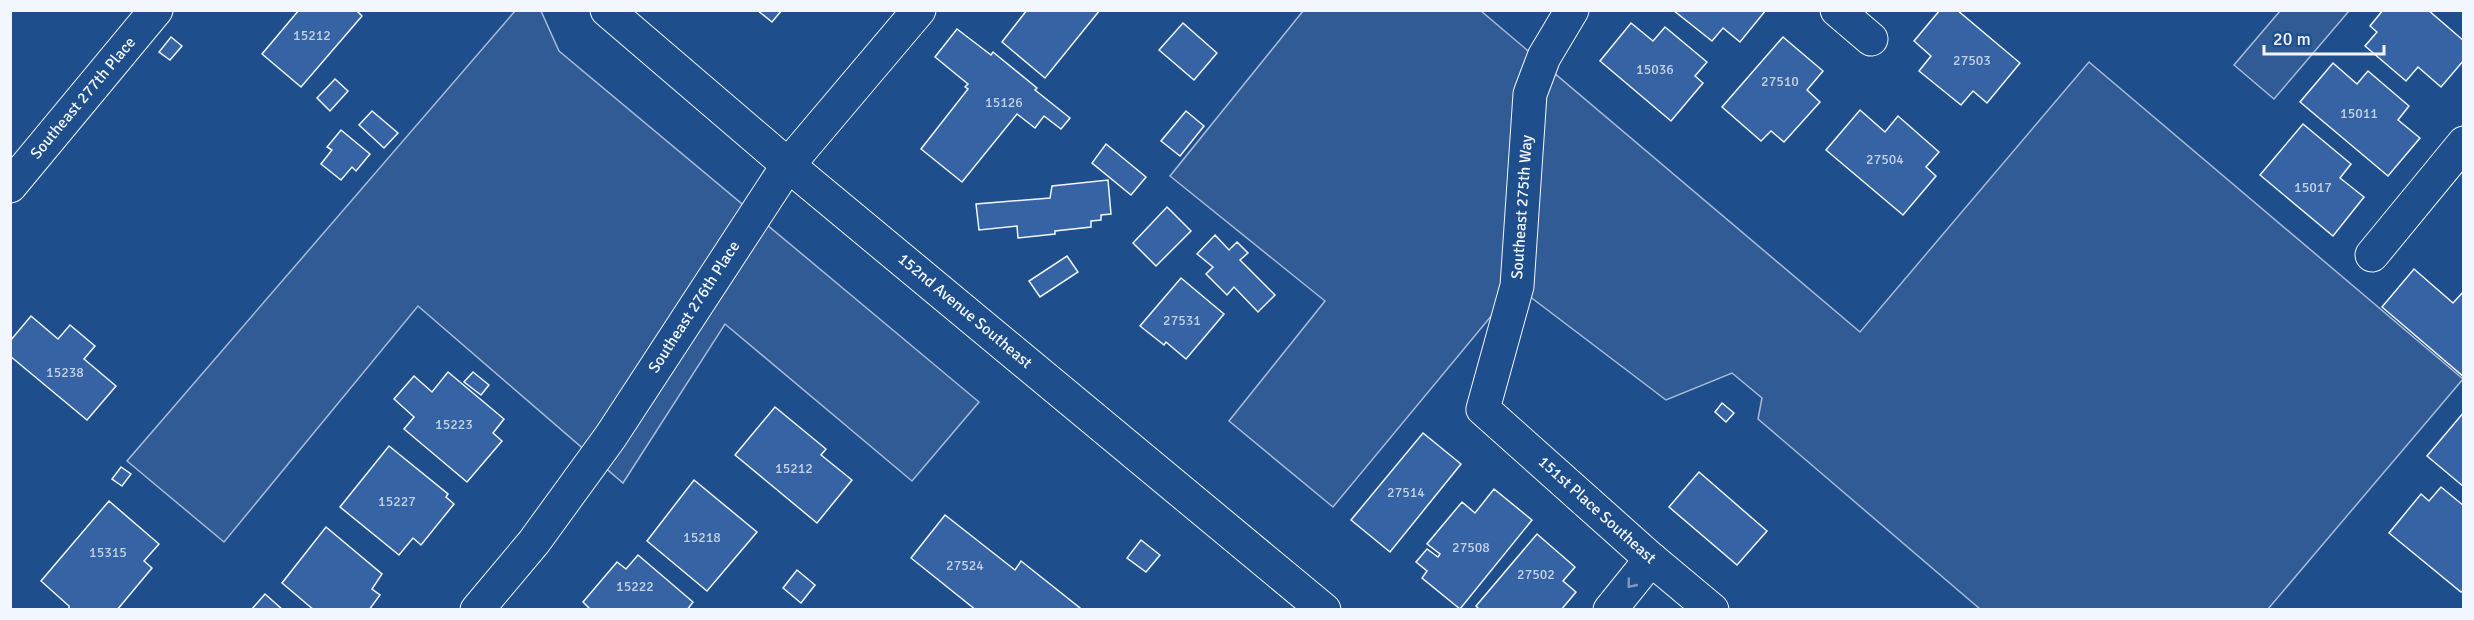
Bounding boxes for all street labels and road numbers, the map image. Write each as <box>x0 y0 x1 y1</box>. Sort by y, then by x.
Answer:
street label: Southeast 277th Place <box>26 33 140 163</box>
street label: Southeast 275th Way <box>1507 134 1537 280</box>
street label: Southeast 276th Place <box>644 237 744 377</box>
street label: 152nd Avenue Southeast <box>894 249 1037 373</box>
street label: 151st Place Southeast <box>1534 452 1660 569</box>

